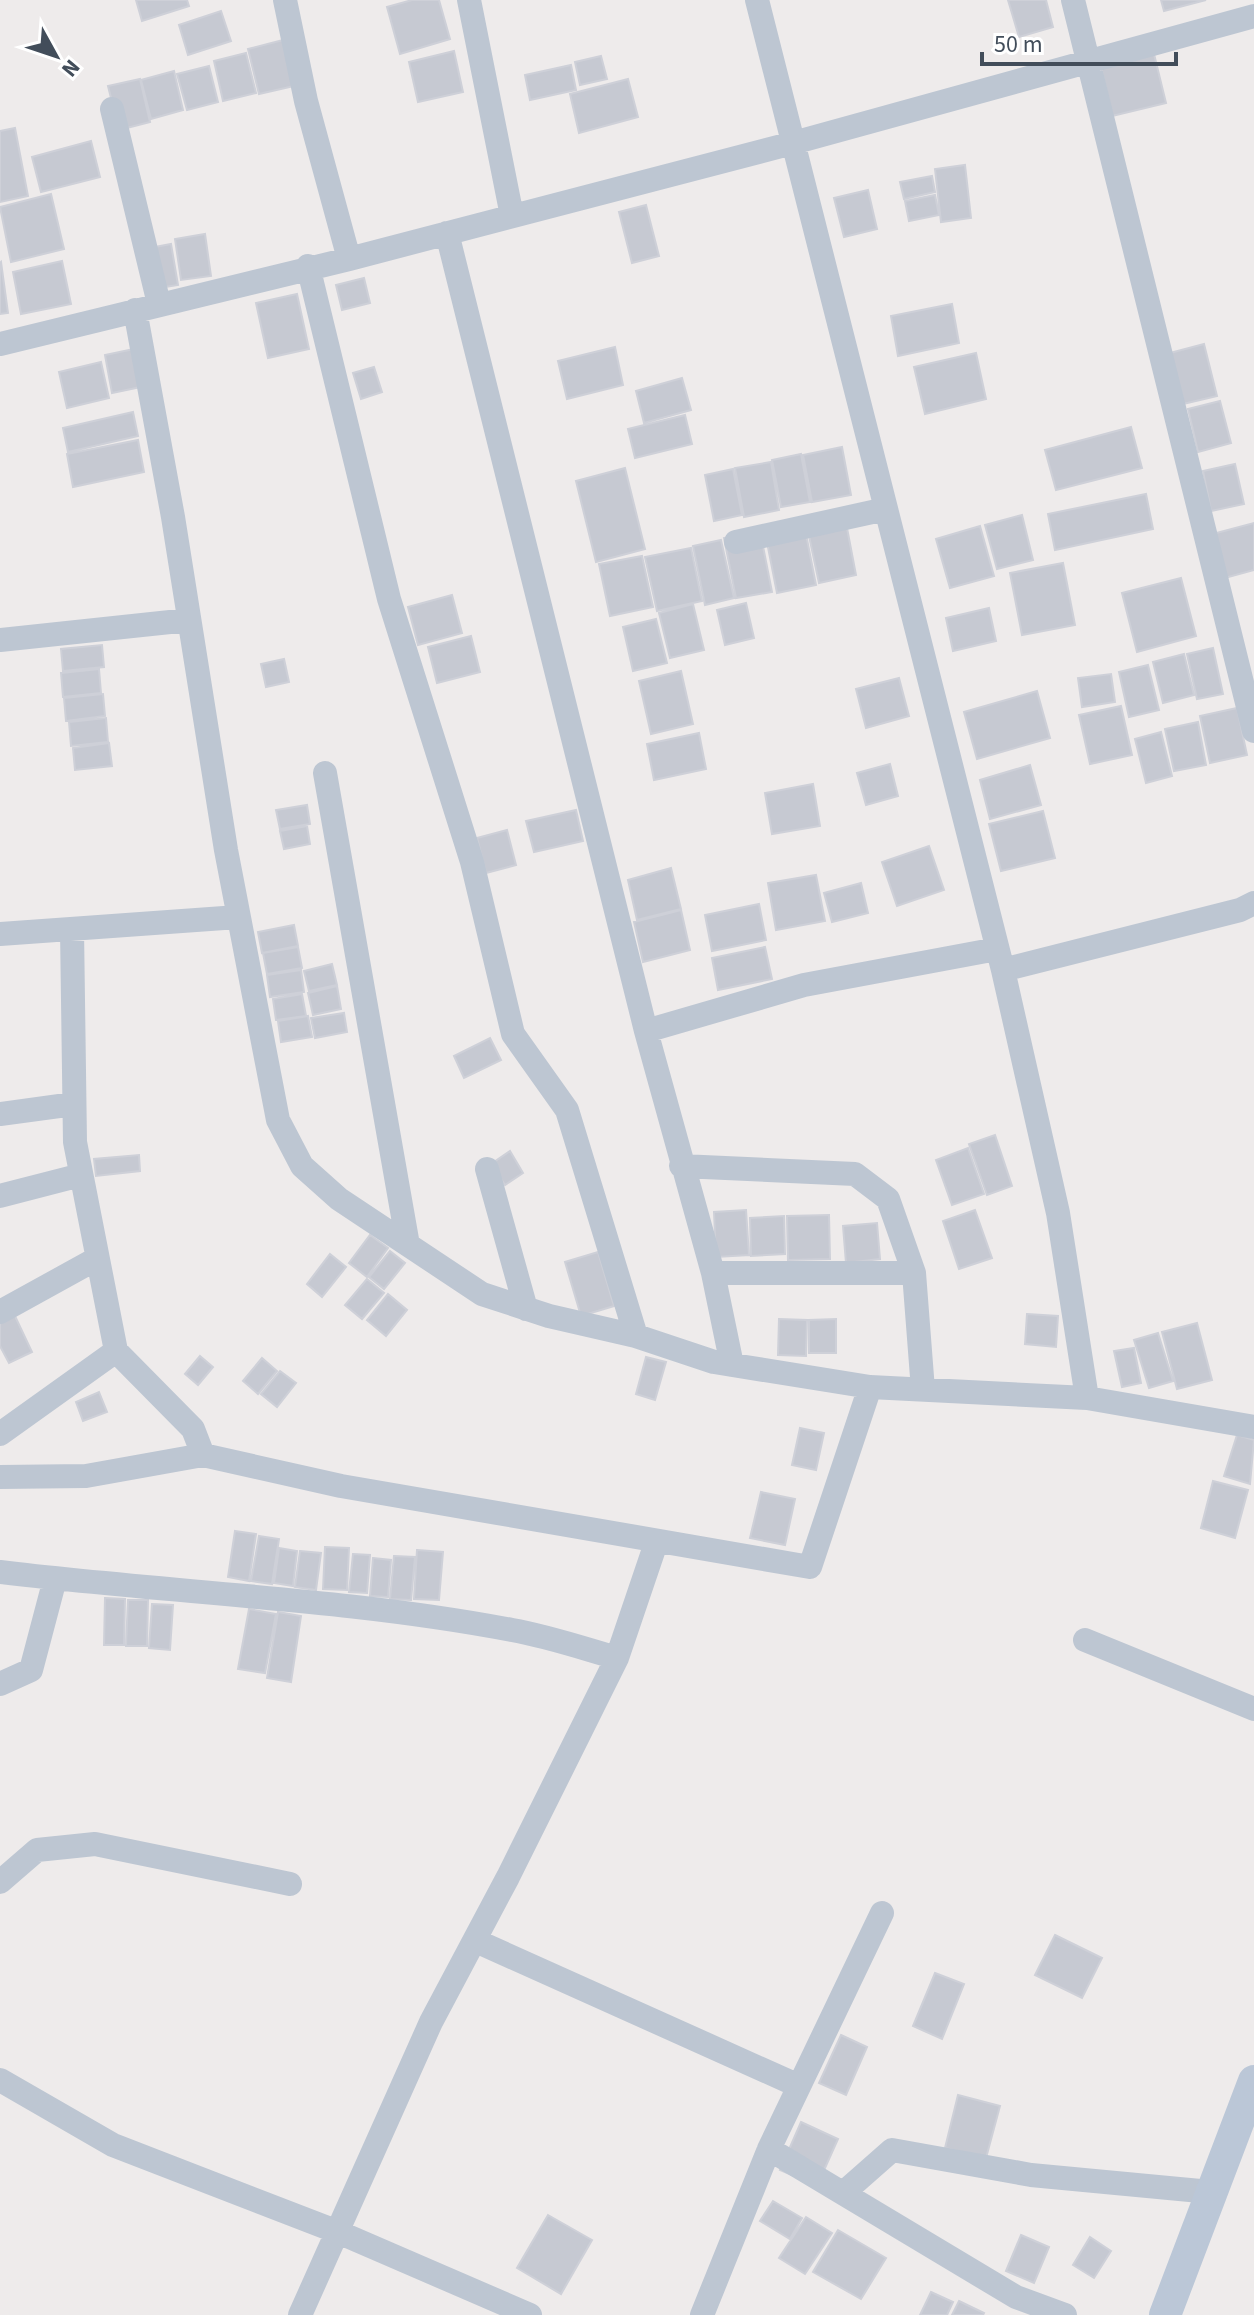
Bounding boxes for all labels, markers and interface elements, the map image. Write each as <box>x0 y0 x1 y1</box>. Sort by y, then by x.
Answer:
north arrow <box>16 16 96 96</box>
scale bar <box>982 16 1176 66</box>
text: 50 m <box>994 27 1043 62</box>
text: N <box>54 52 88 84</box>

